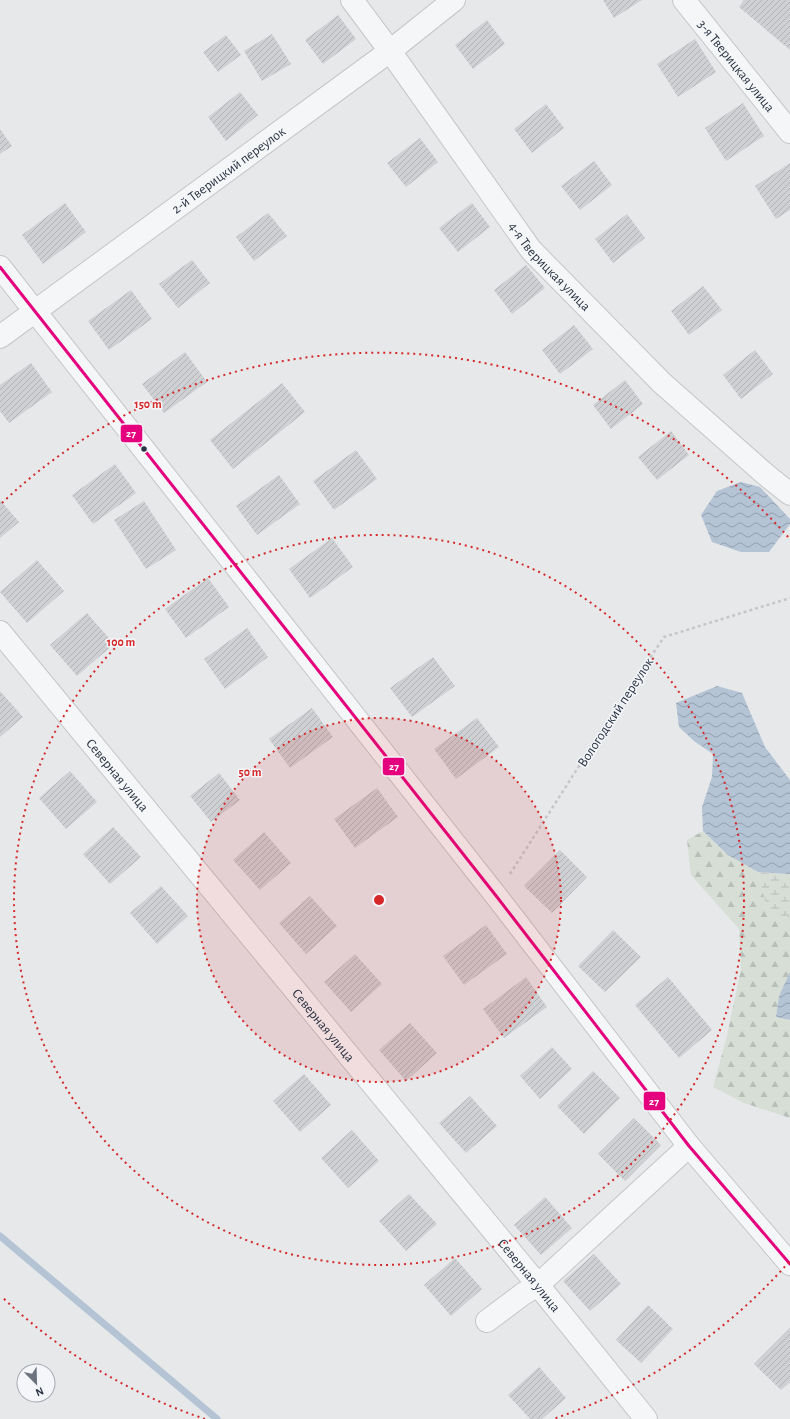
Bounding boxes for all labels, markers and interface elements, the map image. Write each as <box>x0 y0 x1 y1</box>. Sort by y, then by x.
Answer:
street label: 3-я Тверицкая улица <box>695 17 777 115</box>
street label: 2-й Тверицкий переулок <box>169 124 289 217</box>
street label: 4-я Тверицкая улица <box>505 220 593 314</box>
text: 150 m <box>134 398 162 410</box>
line badge: 27 <box>120 424 143 443</box>
text: 27 <box>126 428 136 439</box>
unlabelled marker <box>139 444 149 454</box>
text: 100 m <box>107 636 135 648</box>
street label: Вологодский переулок <box>575 655 657 770</box>
street label: Северная улица <box>83 736 151 815</box>
line badge: 27 <box>382 757 405 776</box>
text: 27 <box>389 761 399 772</box>
text: 50 m <box>239 766 262 778</box>
centre of rings <box>372 893 386 907</box>
street label: Северная улица <box>289 986 357 1065</box>
line badge: 27 <box>643 1091 666 1111</box>
text: 27 <box>649 1096 659 1107</box>
street label: Северная улица <box>495 1236 563 1315</box>
north arrow <box>16 1363 56 1403</box>
text: N <box>34 1385 45 1398</box>

